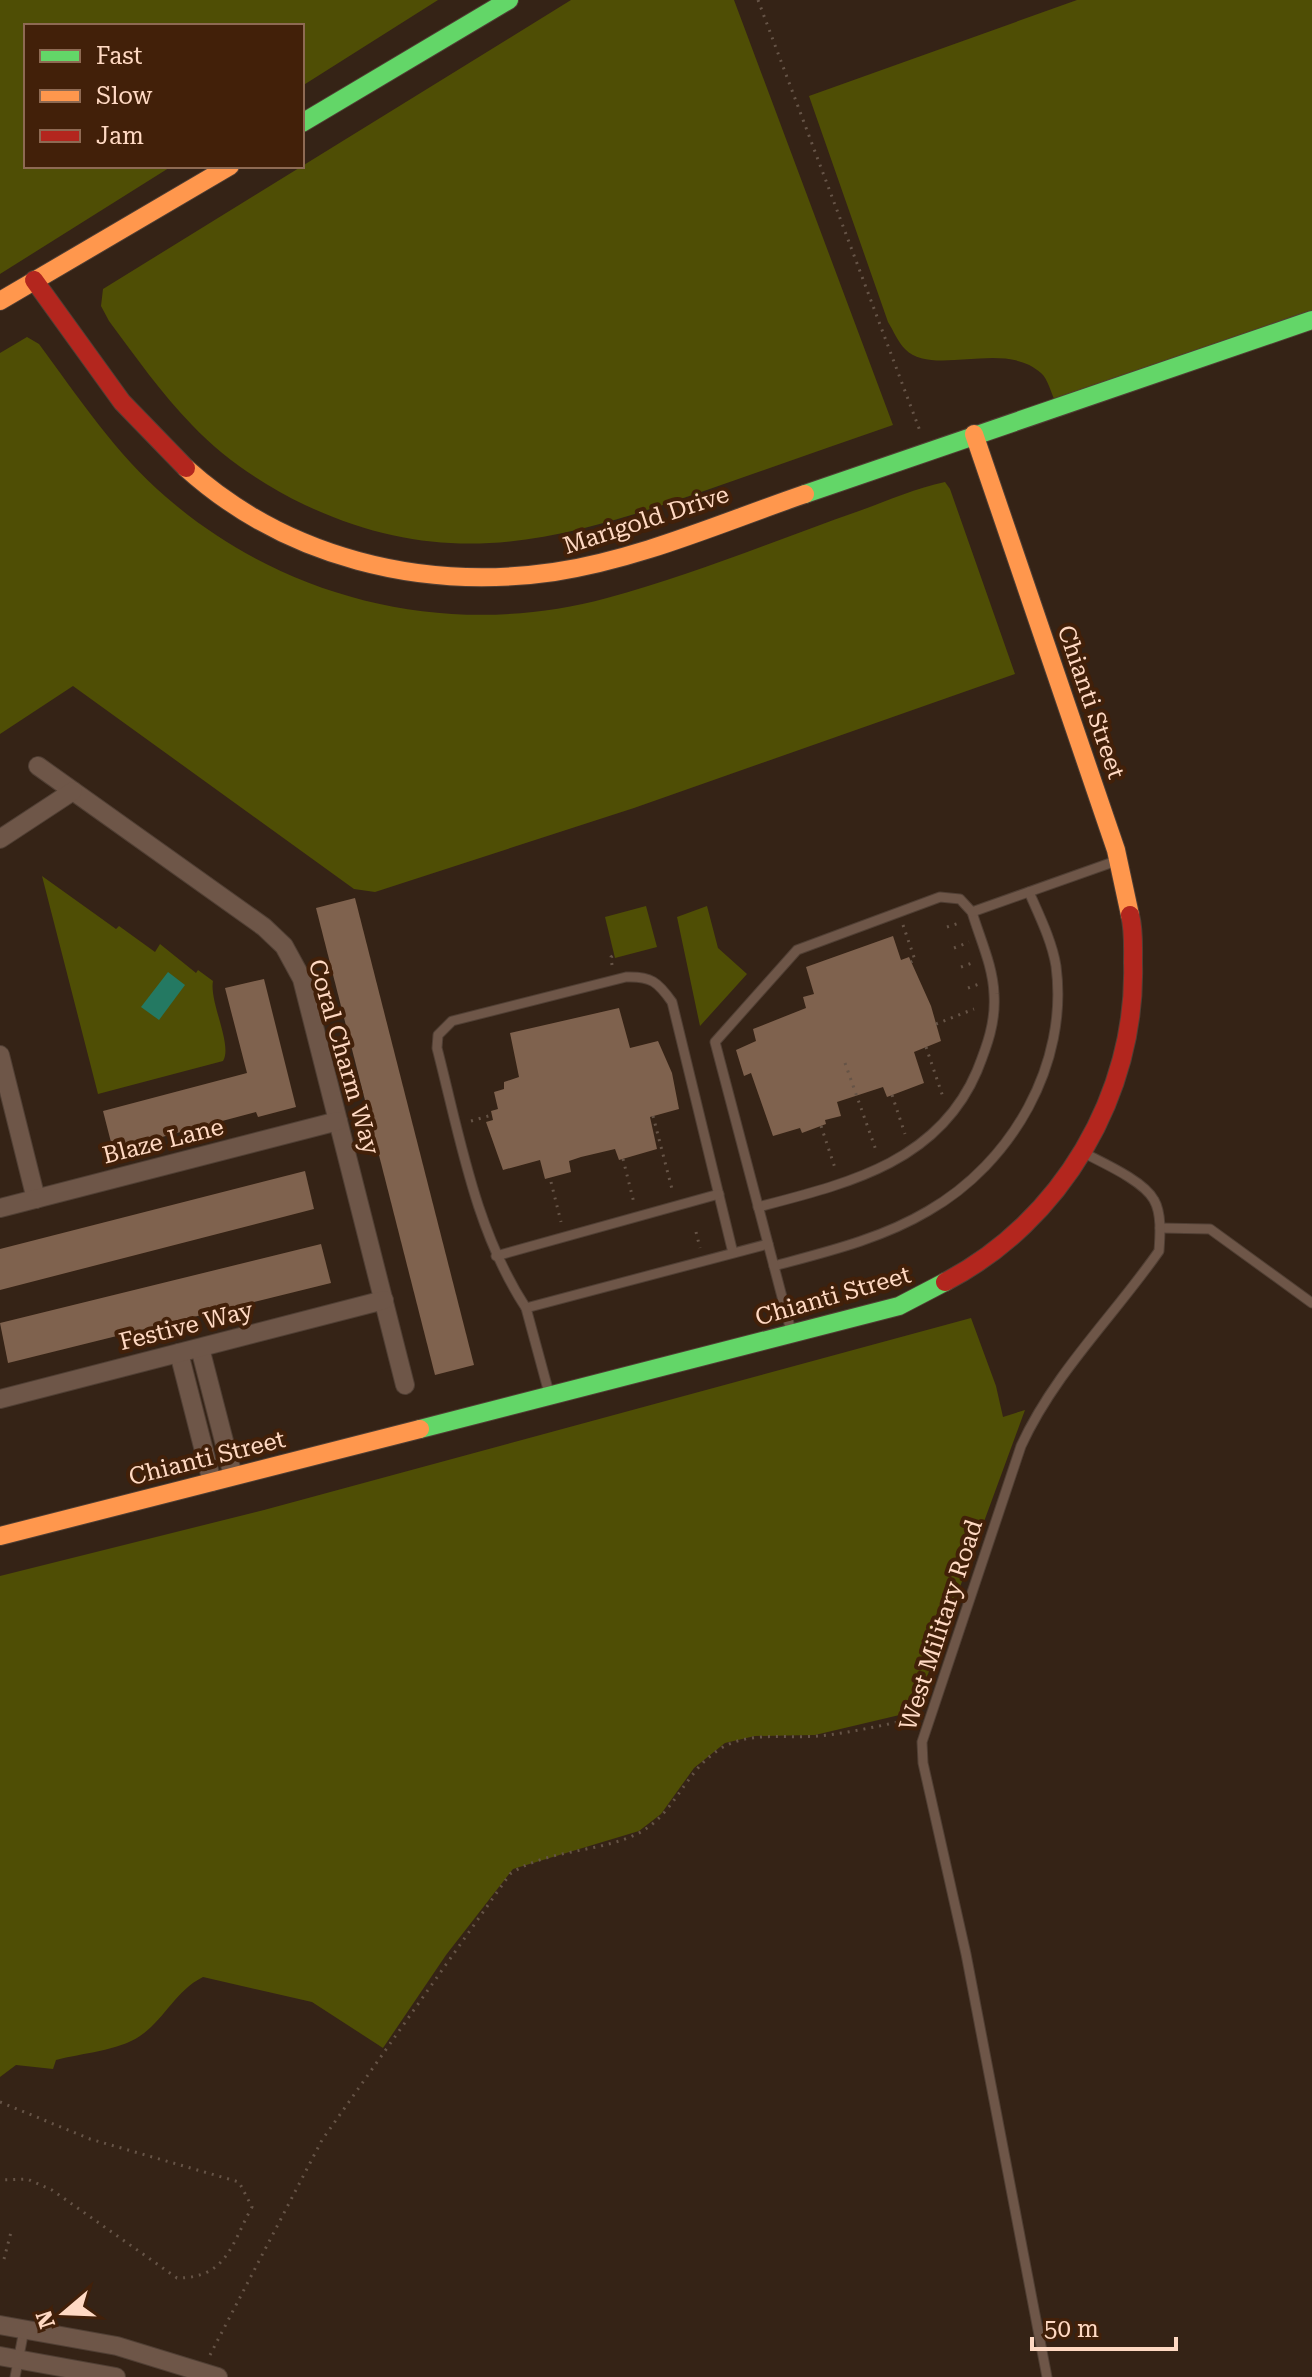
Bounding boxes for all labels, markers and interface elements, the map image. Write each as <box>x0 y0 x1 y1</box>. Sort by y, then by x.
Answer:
legend <box>24 24 304 168</box>
text: Fast <box>96 42 143 70</box>
text: Slow <box>96 82 153 110</box>
text: Jam <box>96 122 144 150</box>
street label: Marigold Drive <box>560 480 732 560</box>
street label: Chianti Street <box>1052 622 1130 782</box>
street label: Coral Charm Way <box>303 956 385 1159</box>
street label: Blaze Lane <box>100 1112 226 1170</box>
street label: Chianti Street <box>752 1260 914 1332</box>
street label: Festive Way <box>116 1296 257 1356</box>
street label: Chianti Street <box>126 1425 288 1491</box>
street label: West Military Road <box>894 1516 988 1734</box>
north arrow <box>24 2273 104 2353</box>
scale bar <box>1032 2301 1176 2351</box>
text: N <box>31 2307 60 2331</box>
text: 50 m <box>1044 2315 1099 2343</box>

